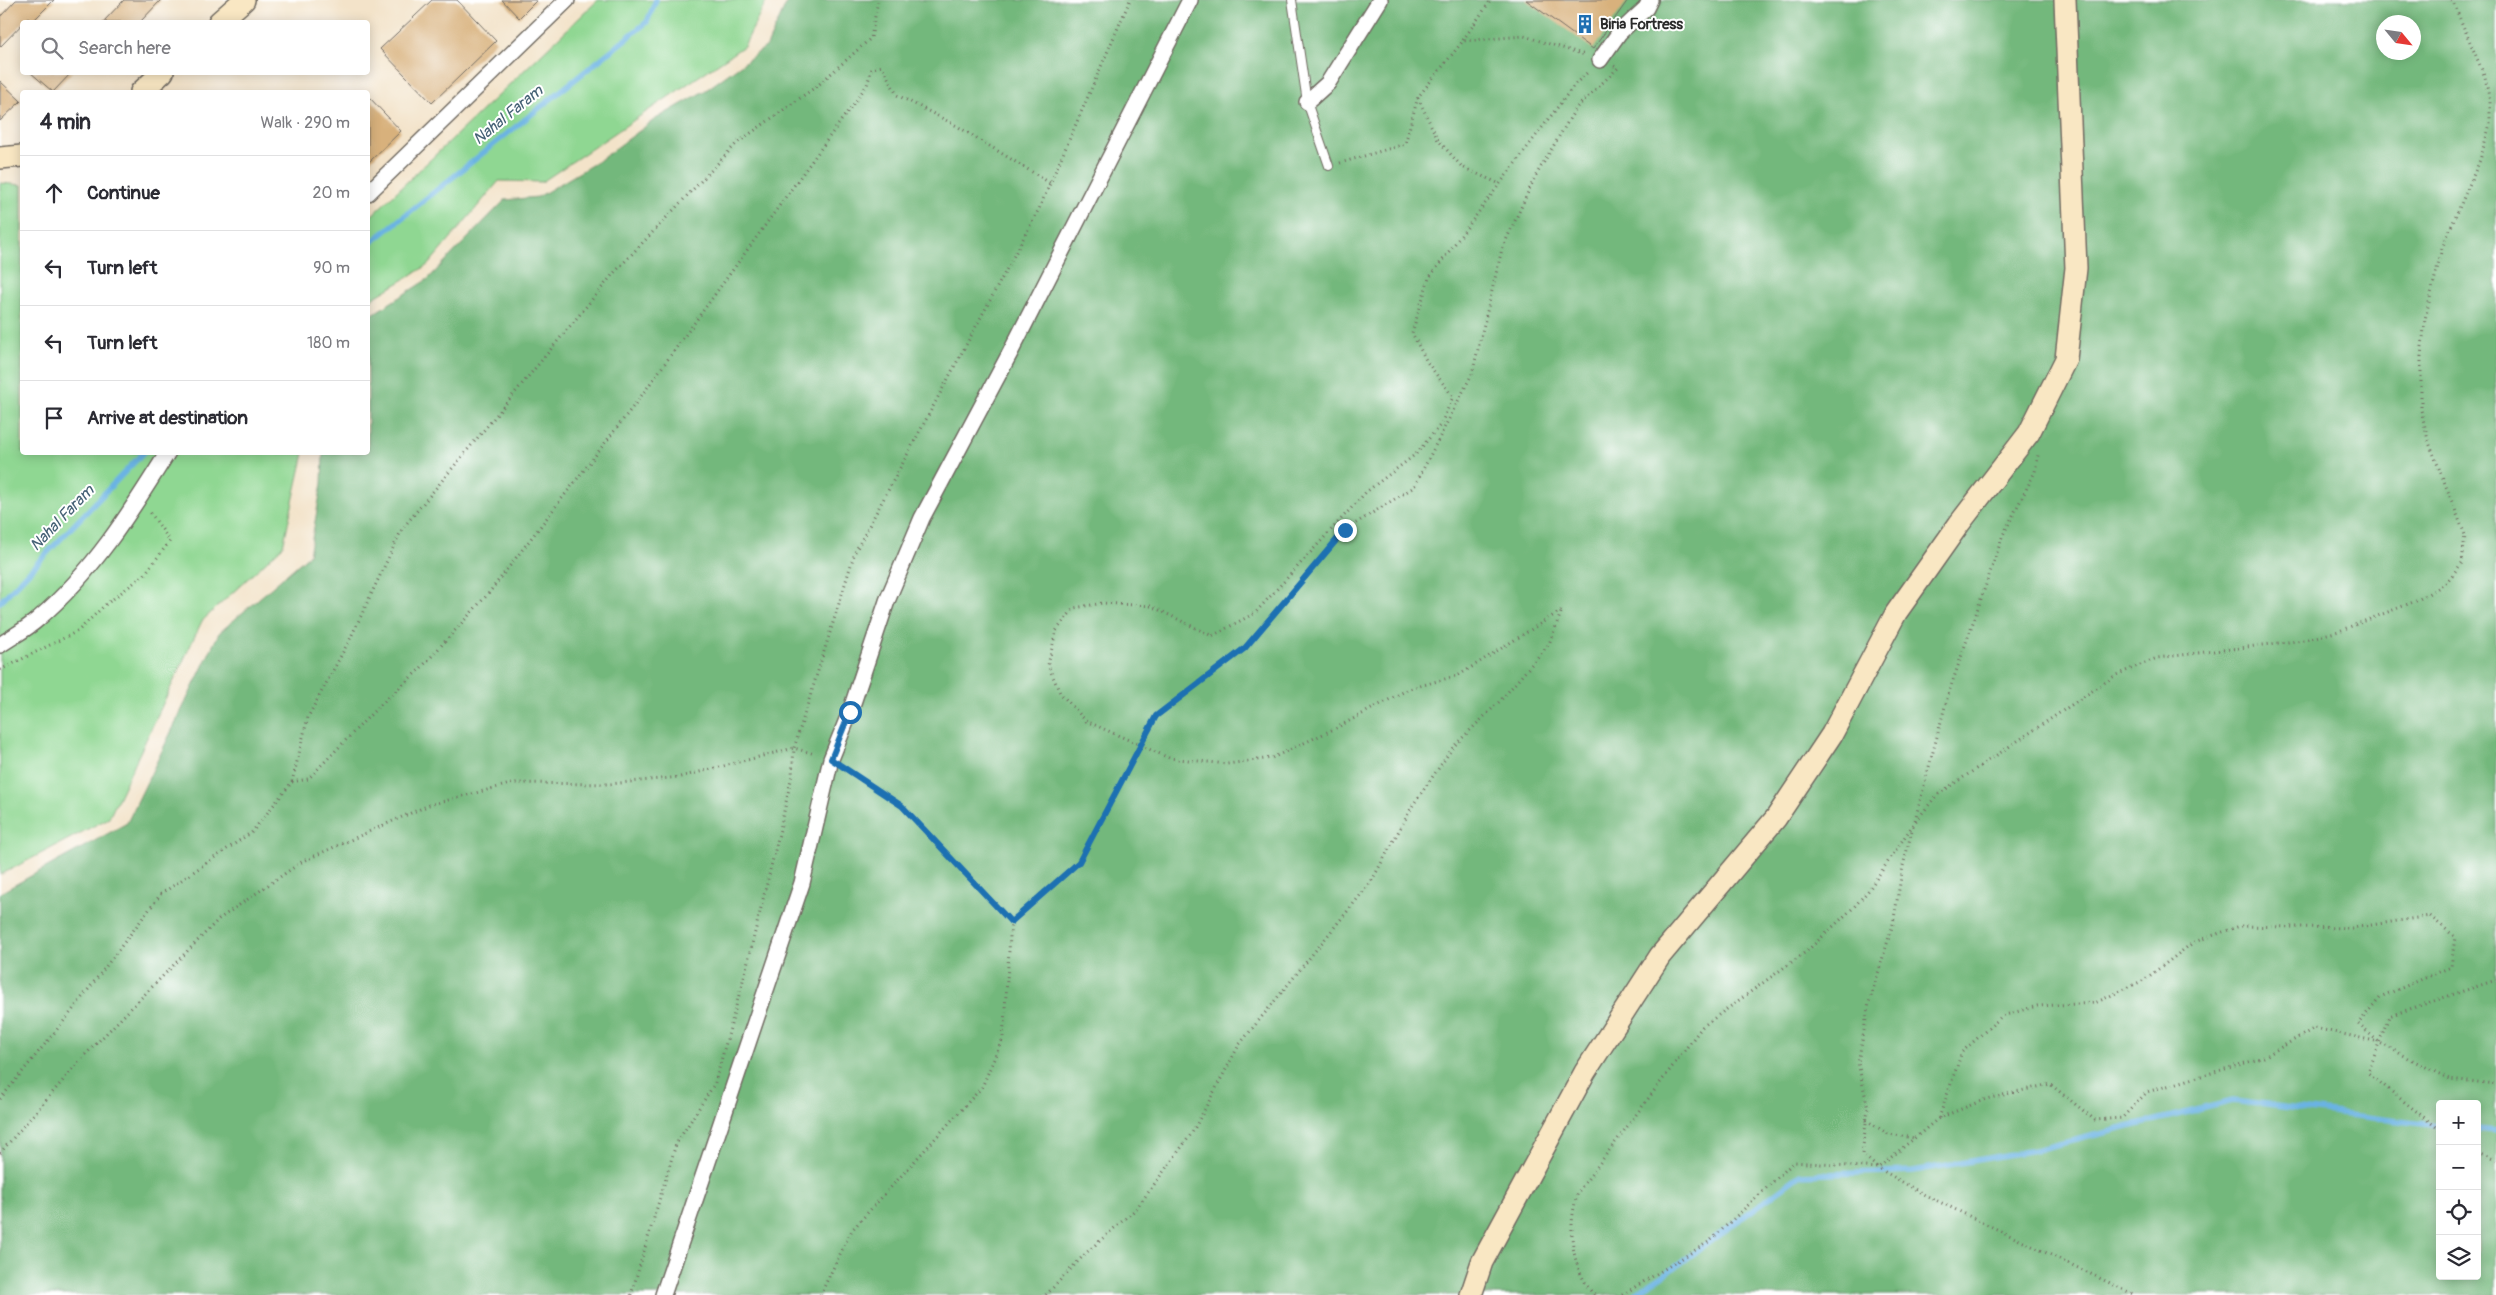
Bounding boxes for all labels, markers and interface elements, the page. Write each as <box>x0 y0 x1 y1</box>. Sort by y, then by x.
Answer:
building icon: Biria Fortress <box>1574 13 1596 35</box>
place label: Biria Fortress <box>1600 15 1683 34</box>
north arrow <box>2376 15 2421 60</box>
search box <box>20 20 370 75</box>
icon: search <box>38 34 66 62</box>
text: Search here <box>78 36 171 60</box>
water label: Nahal Faram <box>469 80 548 149</box>
text: 4 min <box>40 109 91 136</box>
text: Walk · 290 m <box>261 113 350 133</box>
icon: ahead <box>40 179 68 207</box>
text: Continue <box>87 181 160 205</box>
text: 20 m <box>312 183 350 203</box>
icon: left <box>40 254 68 282</box>
text: Turn left <box>87 256 157 280</box>
text: 90 m <box>313 258 350 278</box>
icon: left <box>40 329 68 357</box>
text: Turn left <box>87 331 157 355</box>
text: 180 m <box>307 333 350 353</box>
icon: arrive <box>40 404 68 432</box>
text: Arrive at destination <box>87 406 248 430</box>
water label: Nahal Faram <box>26 480 99 555</box>
route end <box>1334 519 1357 542</box>
route start <box>839 701 862 724</box>
map controls <box>2436 1100 2481 1280</box>
button: + <box>2436 1100 2481 1145</box>
button: − <box>2436 1145 2481 1190</box>
button: locate <box>2436 1190 2481 1235</box>
button: layers <box>2436 1235 2481 1280</box>

